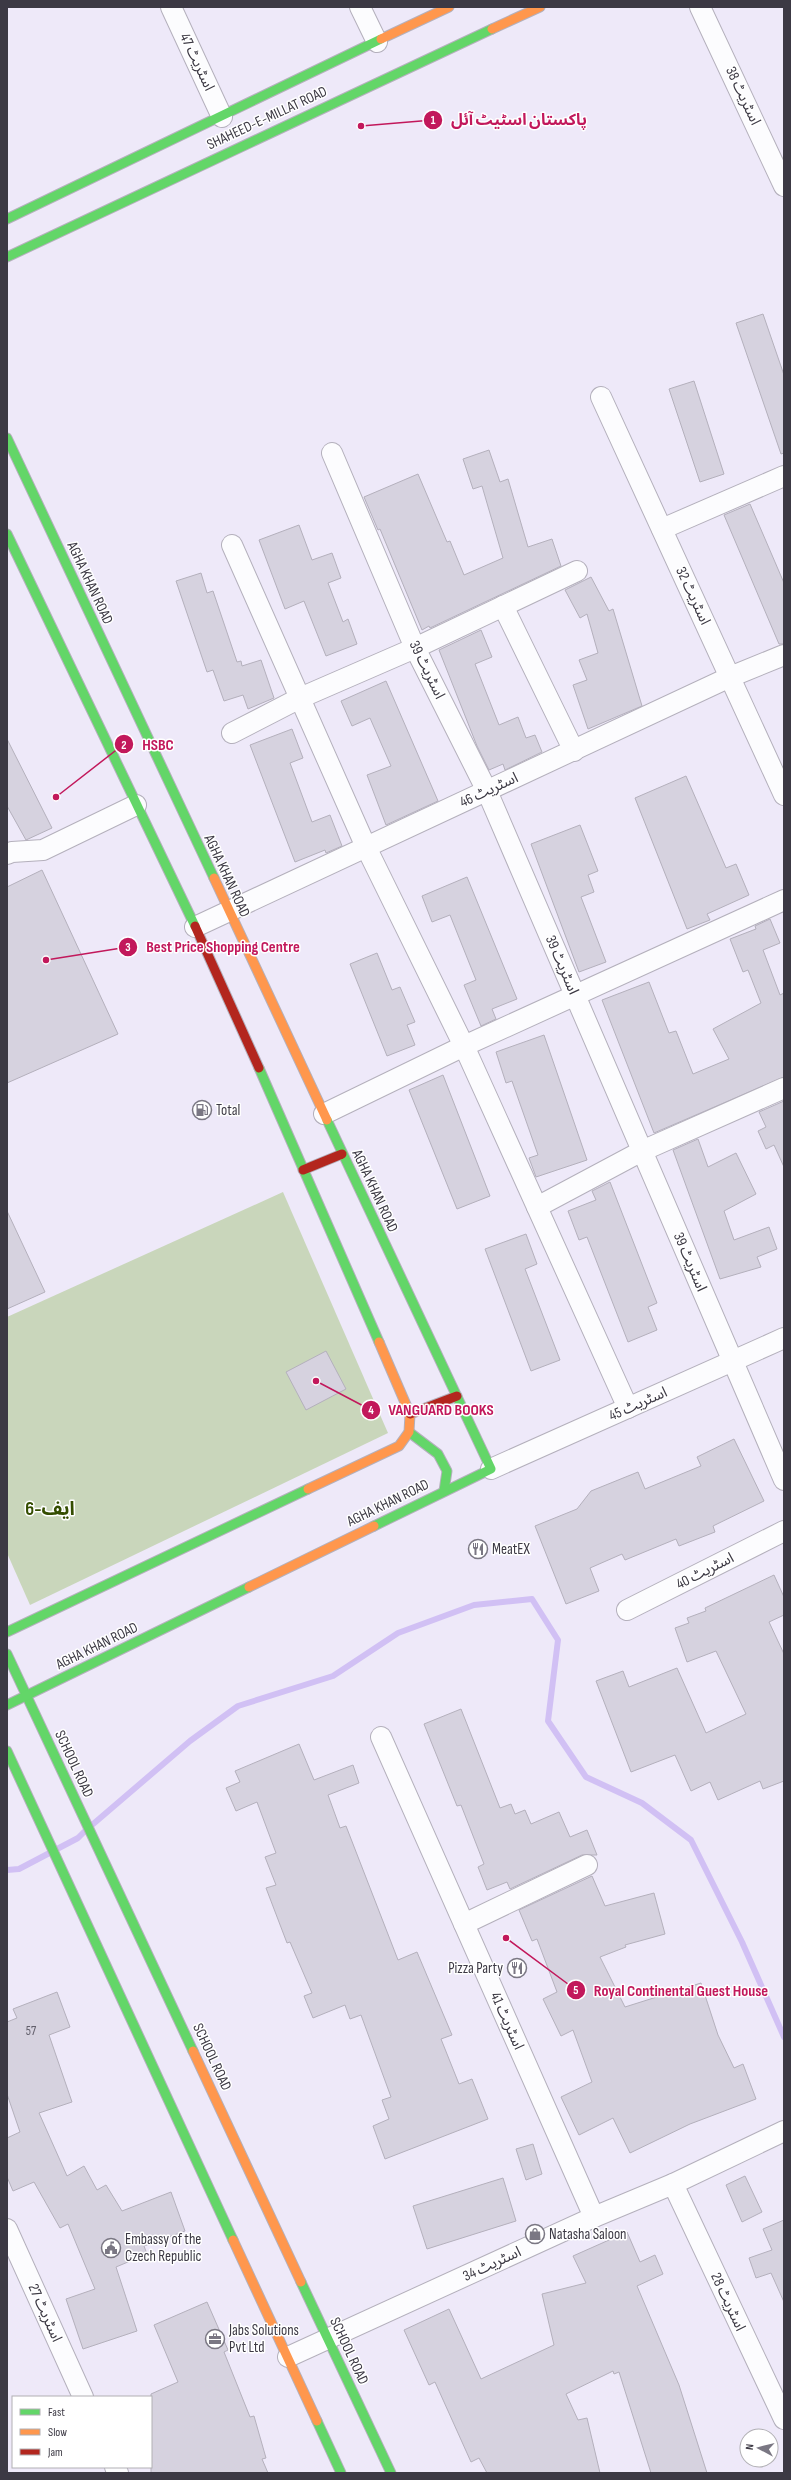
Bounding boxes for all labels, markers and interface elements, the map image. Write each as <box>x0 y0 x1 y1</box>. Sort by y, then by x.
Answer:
street label: اسٹریٹ 47 <box>175 30 219 94</box>
street label: اسٹریٹ 38 <box>721 64 765 128</box>
street label: SHAHEED-E-MILLAT ROAD <box>204 82 330 154</box>
callout: پاکستان اسٹیٹ آئل <box>423 106 595 134</box>
text: پاکستان اسٹیٹ آئل <box>451 110 587 130</box>
text: 1 <box>431 113 436 128</box>
street label: AGHA KHAN ROAD <box>62 538 117 627</box>
street label: اسٹریٹ 32 <box>671 564 715 628</box>
street label: اسٹریٹ 39 <box>405 638 449 702</box>
callout: HSBC <box>114 730 182 758</box>
text: HSBC <box>142 736 174 755</box>
text: 2 <box>121 738 127 753</box>
street label: اسٹریٹ 46 <box>457 768 521 812</box>
street label: AGHA KHAN ROAD <box>199 831 254 920</box>
street label: اسٹریٹ 39 <box>541 932 583 998</box>
callout: Best Price Shopping Centre <box>118 933 308 961</box>
text: Best Price Shopping Centre <box>146 938 300 957</box>
text: 3 <box>125 940 131 955</box>
fuel station icon: Total <box>191 1099 213 1121</box>
place label: Total <box>216 1101 240 1120</box>
street label: AGHA KHAN ROAD <box>347 1146 402 1235</box>
street label: اسٹریٹ 39 <box>669 1229 711 1295</box>
street label: اسٹریٹ 45 <box>606 1383 670 1425</box>
callout: VANGUARD BOOKS <box>361 1396 502 1424</box>
text: VANGUARD BOOKS <box>388 1401 494 1420</box>
text: 4 <box>368 1403 374 1418</box>
street label: AGHA KHAN ROAD <box>343 1475 432 1531</box>
district label: ایف-6 <box>25 1498 75 1521</box>
restaurant icon: MeatEX <box>467 1538 489 1560</box>
place label: MeatEX <box>492 1540 530 1559</box>
street label: اسٹریٹ 40 <box>673 1548 737 1594</box>
street label: AGHA KHAN ROAD <box>52 1618 141 1674</box>
street label: SCHOOL ROAD <box>50 1727 98 1801</box>
restaurant icon: Pizza Party <box>506 1957 528 1979</box>
place label: Pizza Party <box>448 1959 503 1978</box>
callout: Royal Continental Guest House <box>566 1976 776 2004</box>
text: Royal Continental Guest House <box>594 1982 768 2001</box>
text: 5 <box>573 1983 579 1998</box>
street label: اسٹریٹ 41 <box>486 1989 528 2053</box>
street label: SCHOOL ROAD <box>188 2020 236 2094</box>
house number: 57 <box>26 2023 37 2039</box>
shop icon: Natasha Saloon <box>524 2223 546 2245</box>
place label: Natasha Saloon <box>549 2225 627 2244</box>
place label: Embassy of the Czech Republic <box>125 2230 202 2266</box>
public building icon: Embassy of the Czech Republic <box>100 2237 122 2259</box>
street label: اسٹریٹ 34 <box>460 2242 524 2286</box>
street label: اسٹریٹ 28 <box>706 2270 750 2334</box>
street label: اسٹریٹ 27 <box>24 2281 66 2345</box>
street label: SCHOOL ROAD <box>325 2314 373 2388</box>
place label: Jabs Solutions Pvt Ltd <box>228 2321 299 2357</box>
office icon: Jabs Solutions Pvt Ltd <box>204 2328 226 2350</box>
legend <box>12 2396 152 2468</box>
text: Fast <box>48 2405 65 2420</box>
text: Slow <box>48 2425 67 2440</box>
north arrow <box>739 2428 779 2468</box>
text: N <box>743 2443 756 2451</box>
text: Jam <box>47 2445 63 2460</box>

